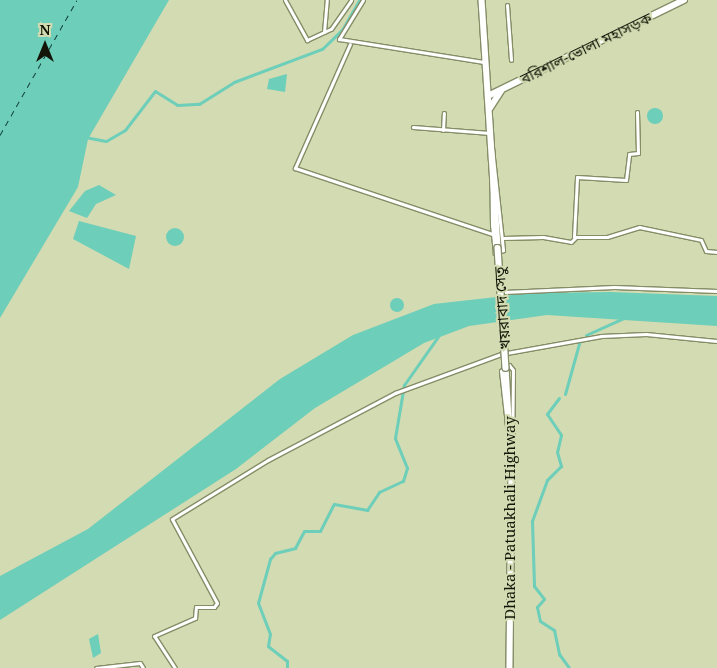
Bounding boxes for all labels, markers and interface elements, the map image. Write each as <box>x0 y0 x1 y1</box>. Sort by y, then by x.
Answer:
street label: বরিশাল-ভোলা মহাসড়ক <box>517 8 655 88</box>
north arrow <box>20 20 70 70</box>
text: N <box>39 20 51 39</box>
street label: খয়রাবাদ সেতু <box>490 266 514 350</box>
street label: Dhaka - Patuakhali Highway <box>501 416 519 620</box>

